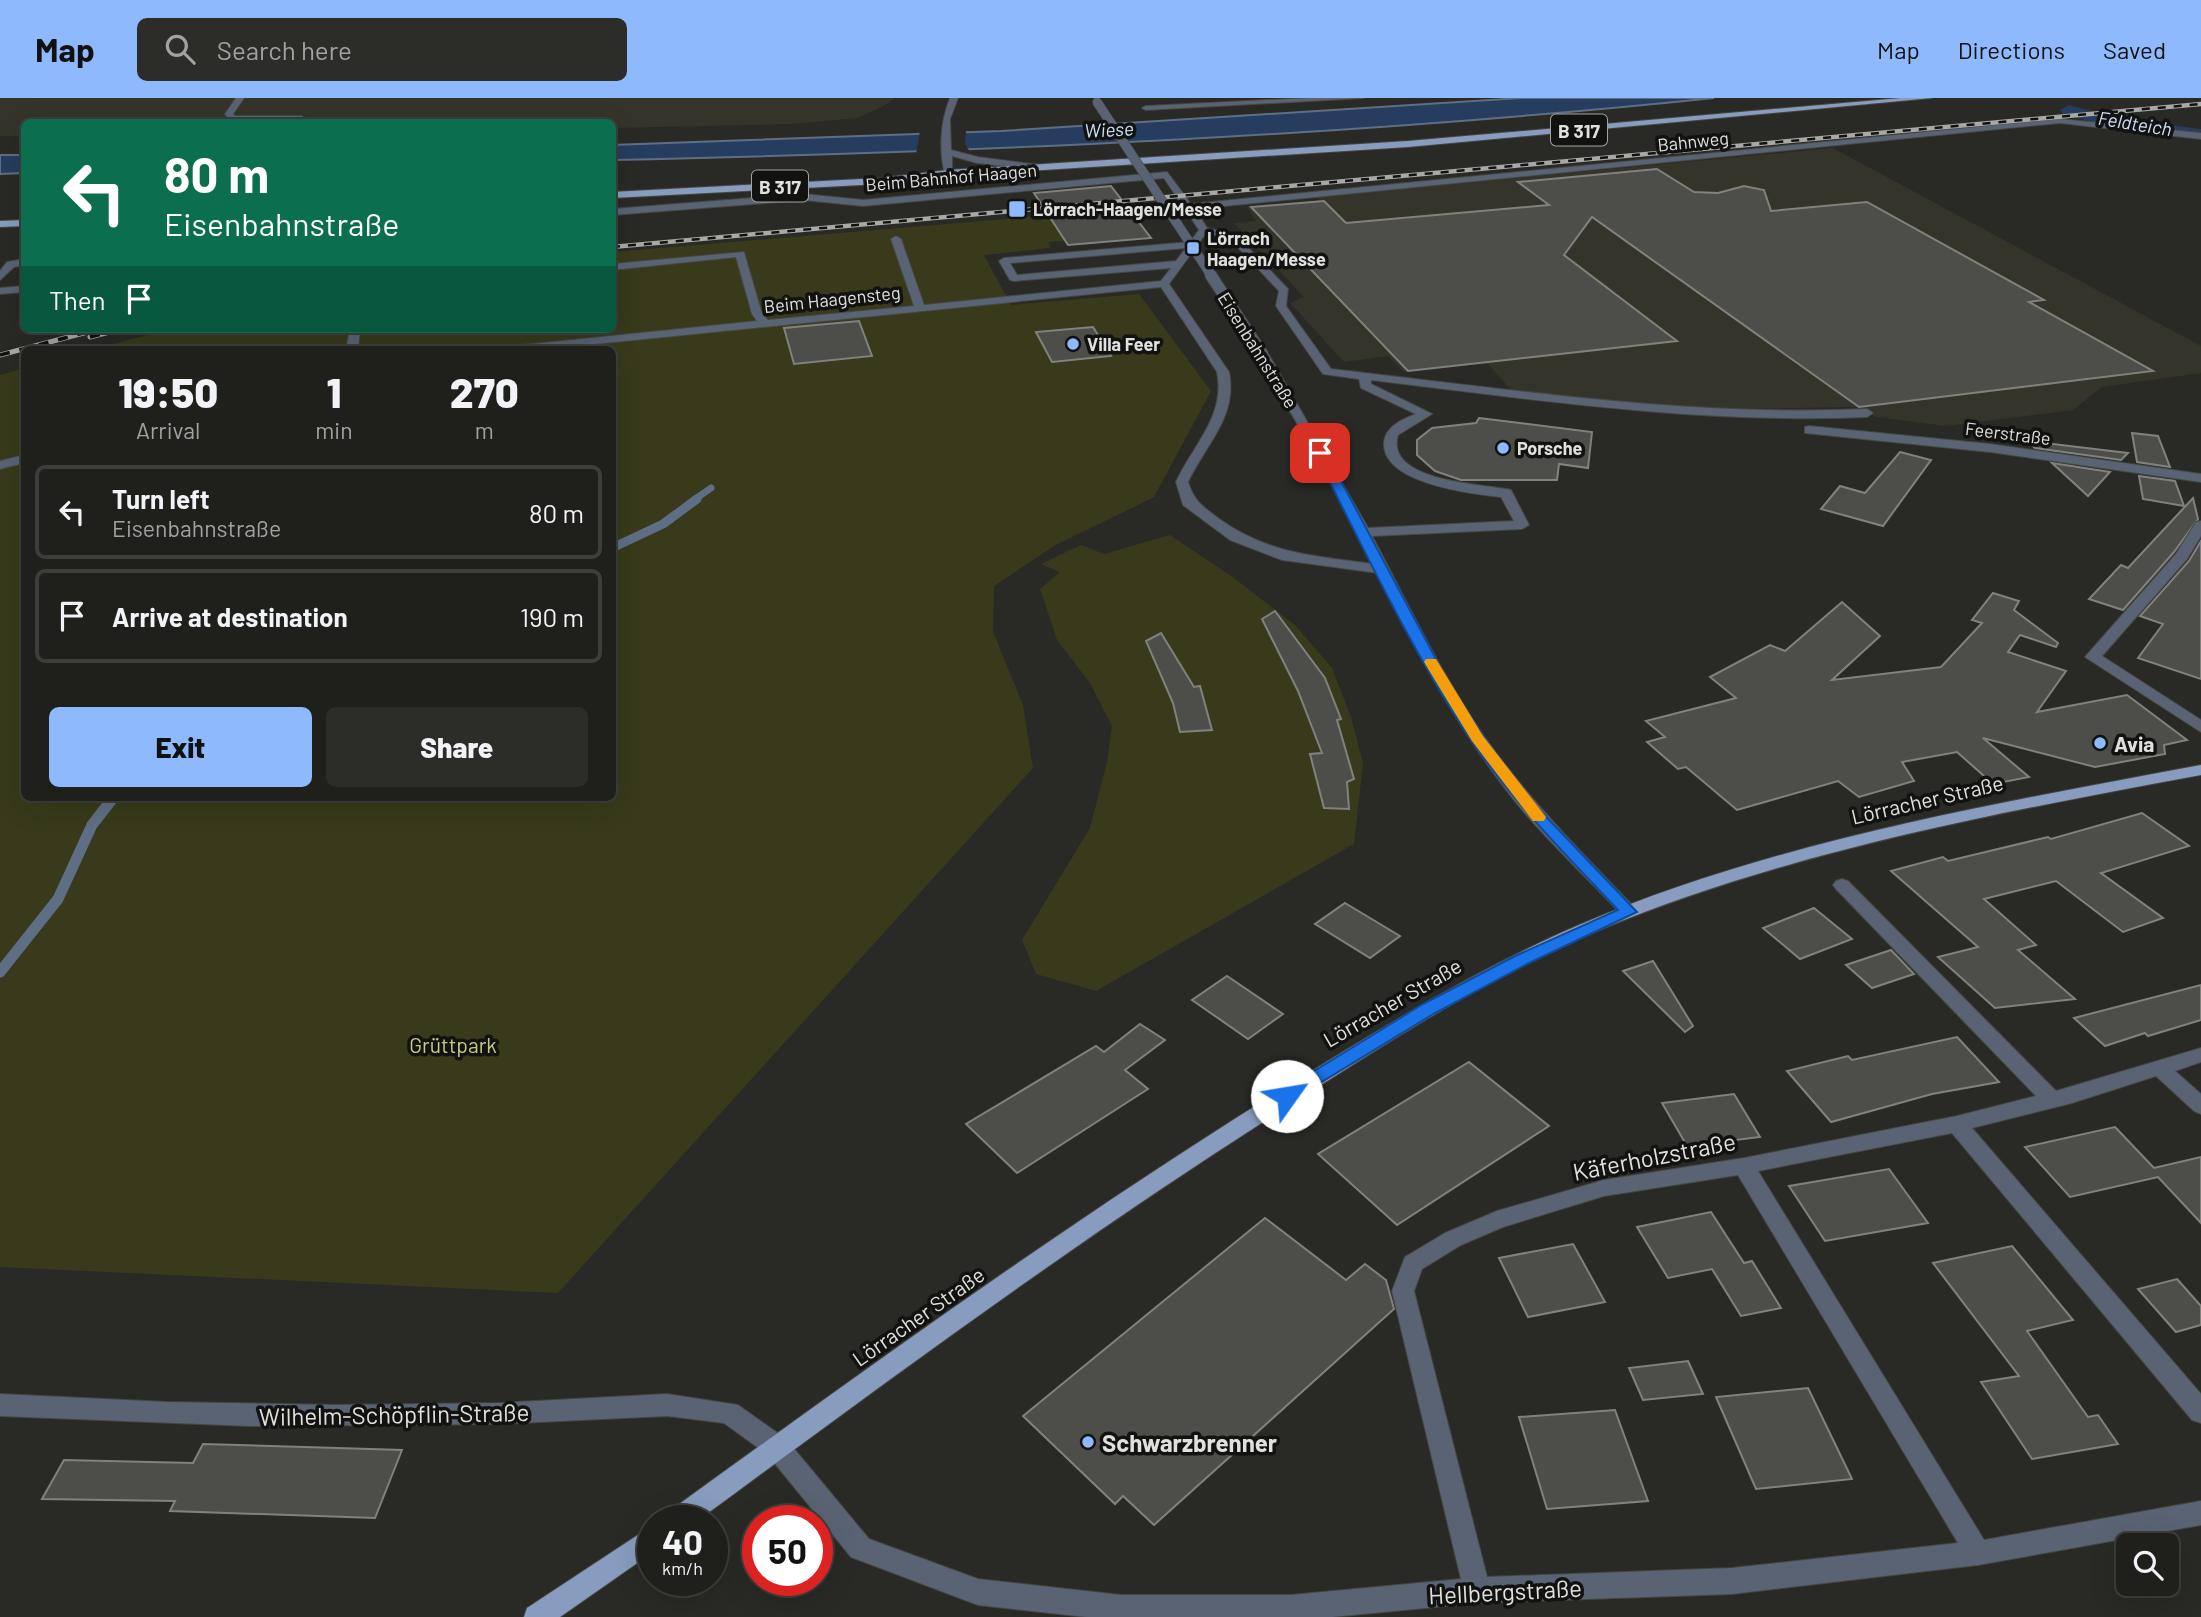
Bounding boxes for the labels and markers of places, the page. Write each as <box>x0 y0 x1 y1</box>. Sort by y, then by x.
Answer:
place label: Lörrach-Haagen/Messe <box>1033 198 1222 220</box>
marker: Lörrach-Haagen/Messe <box>1007 199 1027 219</box>
place label: Lörrach Haagen/Messe <box>1207 227 1326 270</box>
marker: Lörrach Haagen/Messe <box>1185 240 1201 256</box>
place label: Villa Feer <box>1087 333 1160 355</box>
marker: Villa Feer <box>1065 336 1081 352</box>
pin <box>1290 423 1350 483</box>
place label: Porsche <box>1517 437 1582 459</box>
marker: Porsche <box>1495 440 1511 456</box>
place label: Avia <box>2114 731 2154 756</box>
marker: Avia <box>2092 735 2108 751</box>
place label: Schwarzbrenner <box>1102 1428 1277 1457</box>
marker: Schwarzbrenner <box>1080 1434 1096 1450</box>

